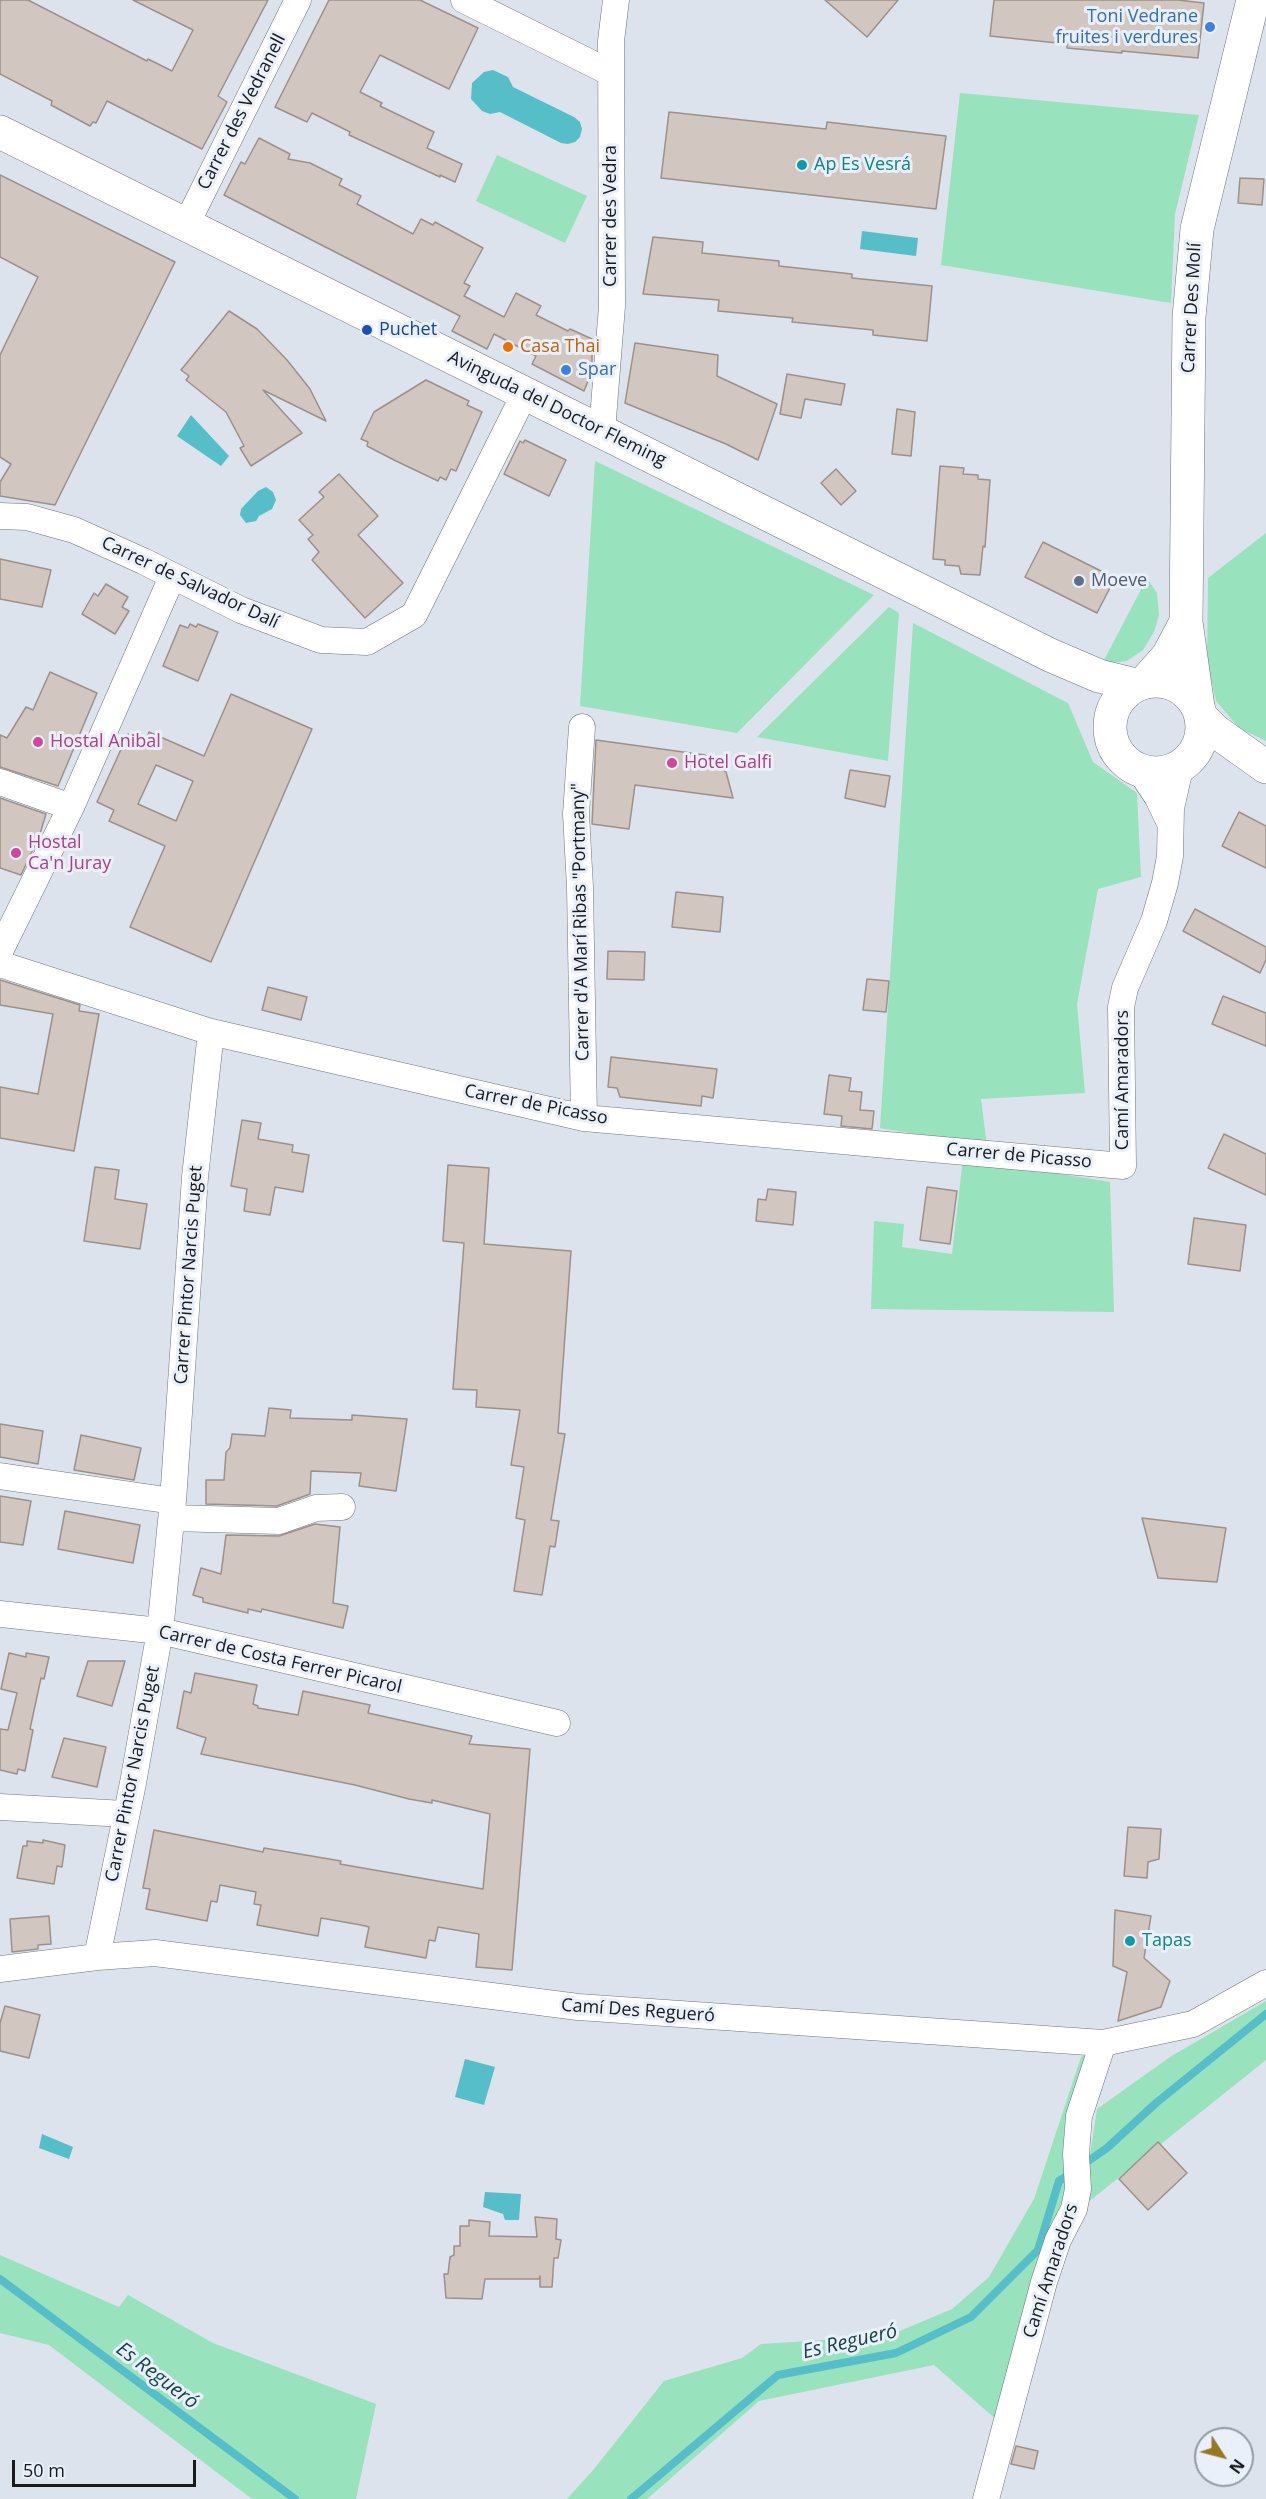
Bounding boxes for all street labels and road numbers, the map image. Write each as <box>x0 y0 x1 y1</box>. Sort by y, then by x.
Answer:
street label: Carrer des Vedranell <box>193 30 291 194</box>
street label: Carrer des Vedra <box>600 145 622 287</box>
street label: Carrer Des Molí <box>1178 242 1206 374</box>
street label: Avinguda del Doctor Fleming <box>444 347 670 471</box>
street label: Carrer de Salvador Dalí <box>98 532 282 634</box>
street label: Carrer d'A Marí Ribas "Portmany" <box>568 783 594 1061</box>
street label: Camí Amaradors <box>1112 1010 1134 1150</box>
street label: Carrer de Picasso <box>462 1080 610 1130</box>
street label: Carrer de Picasso <box>945 1139 1093 1173</box>
street label: Carrer Pintor Narcis Puget <box>171 1165 207 1385</box>
street label: Carrer de Costa Ferrer Picarol <box>156 1621 404 1699</box>
street label: Carrer Pintor Narcis Puget <box>101 1664 165 1884</box>
street label: Camí Des Regueró <box>560 1995 716 2027</box>
street label: Camí Amaradors <box>1019 2201 1083 2341</box>

